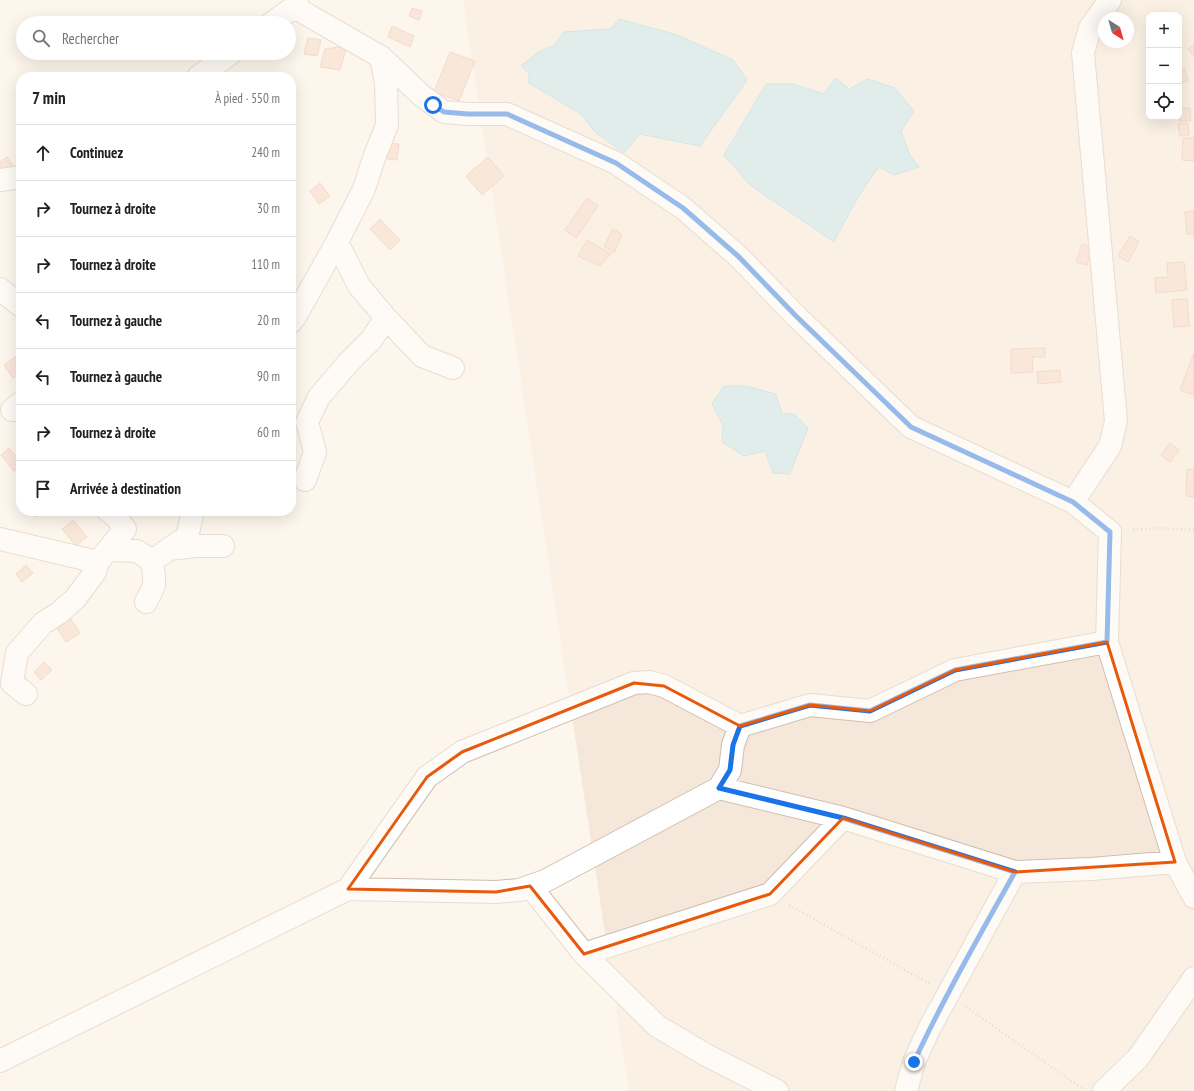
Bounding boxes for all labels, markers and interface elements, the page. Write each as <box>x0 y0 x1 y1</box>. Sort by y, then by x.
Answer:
north arrow <box>1098 12 1134 48</box>
map controls <box>1146 12 1182 120</box>
button: + <box>1146 12 1182 48</box>
search box <box>16 16 296 60</box>
icon: search <box>30 27 52 49</box>
text: Rechercher <box>62 29 119 48</box>
button: − <box>1146 48 1182 84</box>
button: locate <box>1146 84 1182 120</box>
text: 7 min <box>32 87 66 109</box>
text: À pied · 550 m <box>215 90 280 107</box>
route start <box>424 96 442 114</box>
icon: ahead <box>32 142 54 164</box>
text: Continuez <box>70 143 123 162</box>
text: 240 m <box>251 144 280 161</box>
icon: right <box>32 198 54 220</box>
text: Tournez à droite <box>70 199 156 218</box>
text: 30 m <box>257 200 280 217</box>
icon: right <box>32 254 54 276</box>
text: Tournez à droite <box>70 255 156 274</box>
text: 110 m <box>251 256 280 273</box>
icon: left <box>32 310 54 332</box>
text: Tournez à gauche <box>70 311 162 330</box>
text: 20 m <box>257 312 280 329</box>
icon: left <box>32 366 54 388</box>
text: Tournez à gauche <box>70 367 162 386</box>
text: 90 m <box>257 368 280 385</box>
icon: right <box>32 422 54 444</box>
text: Tournez à droite <box>70 423 156 442</box>
text: 60 m <box>257 424 280 441</box>
icon: arrive <box>32 478 54 500</box>
text: Arrivée à destination <box>70 479 181 498</box>
route end <box>905 1053 923 1071</box>

